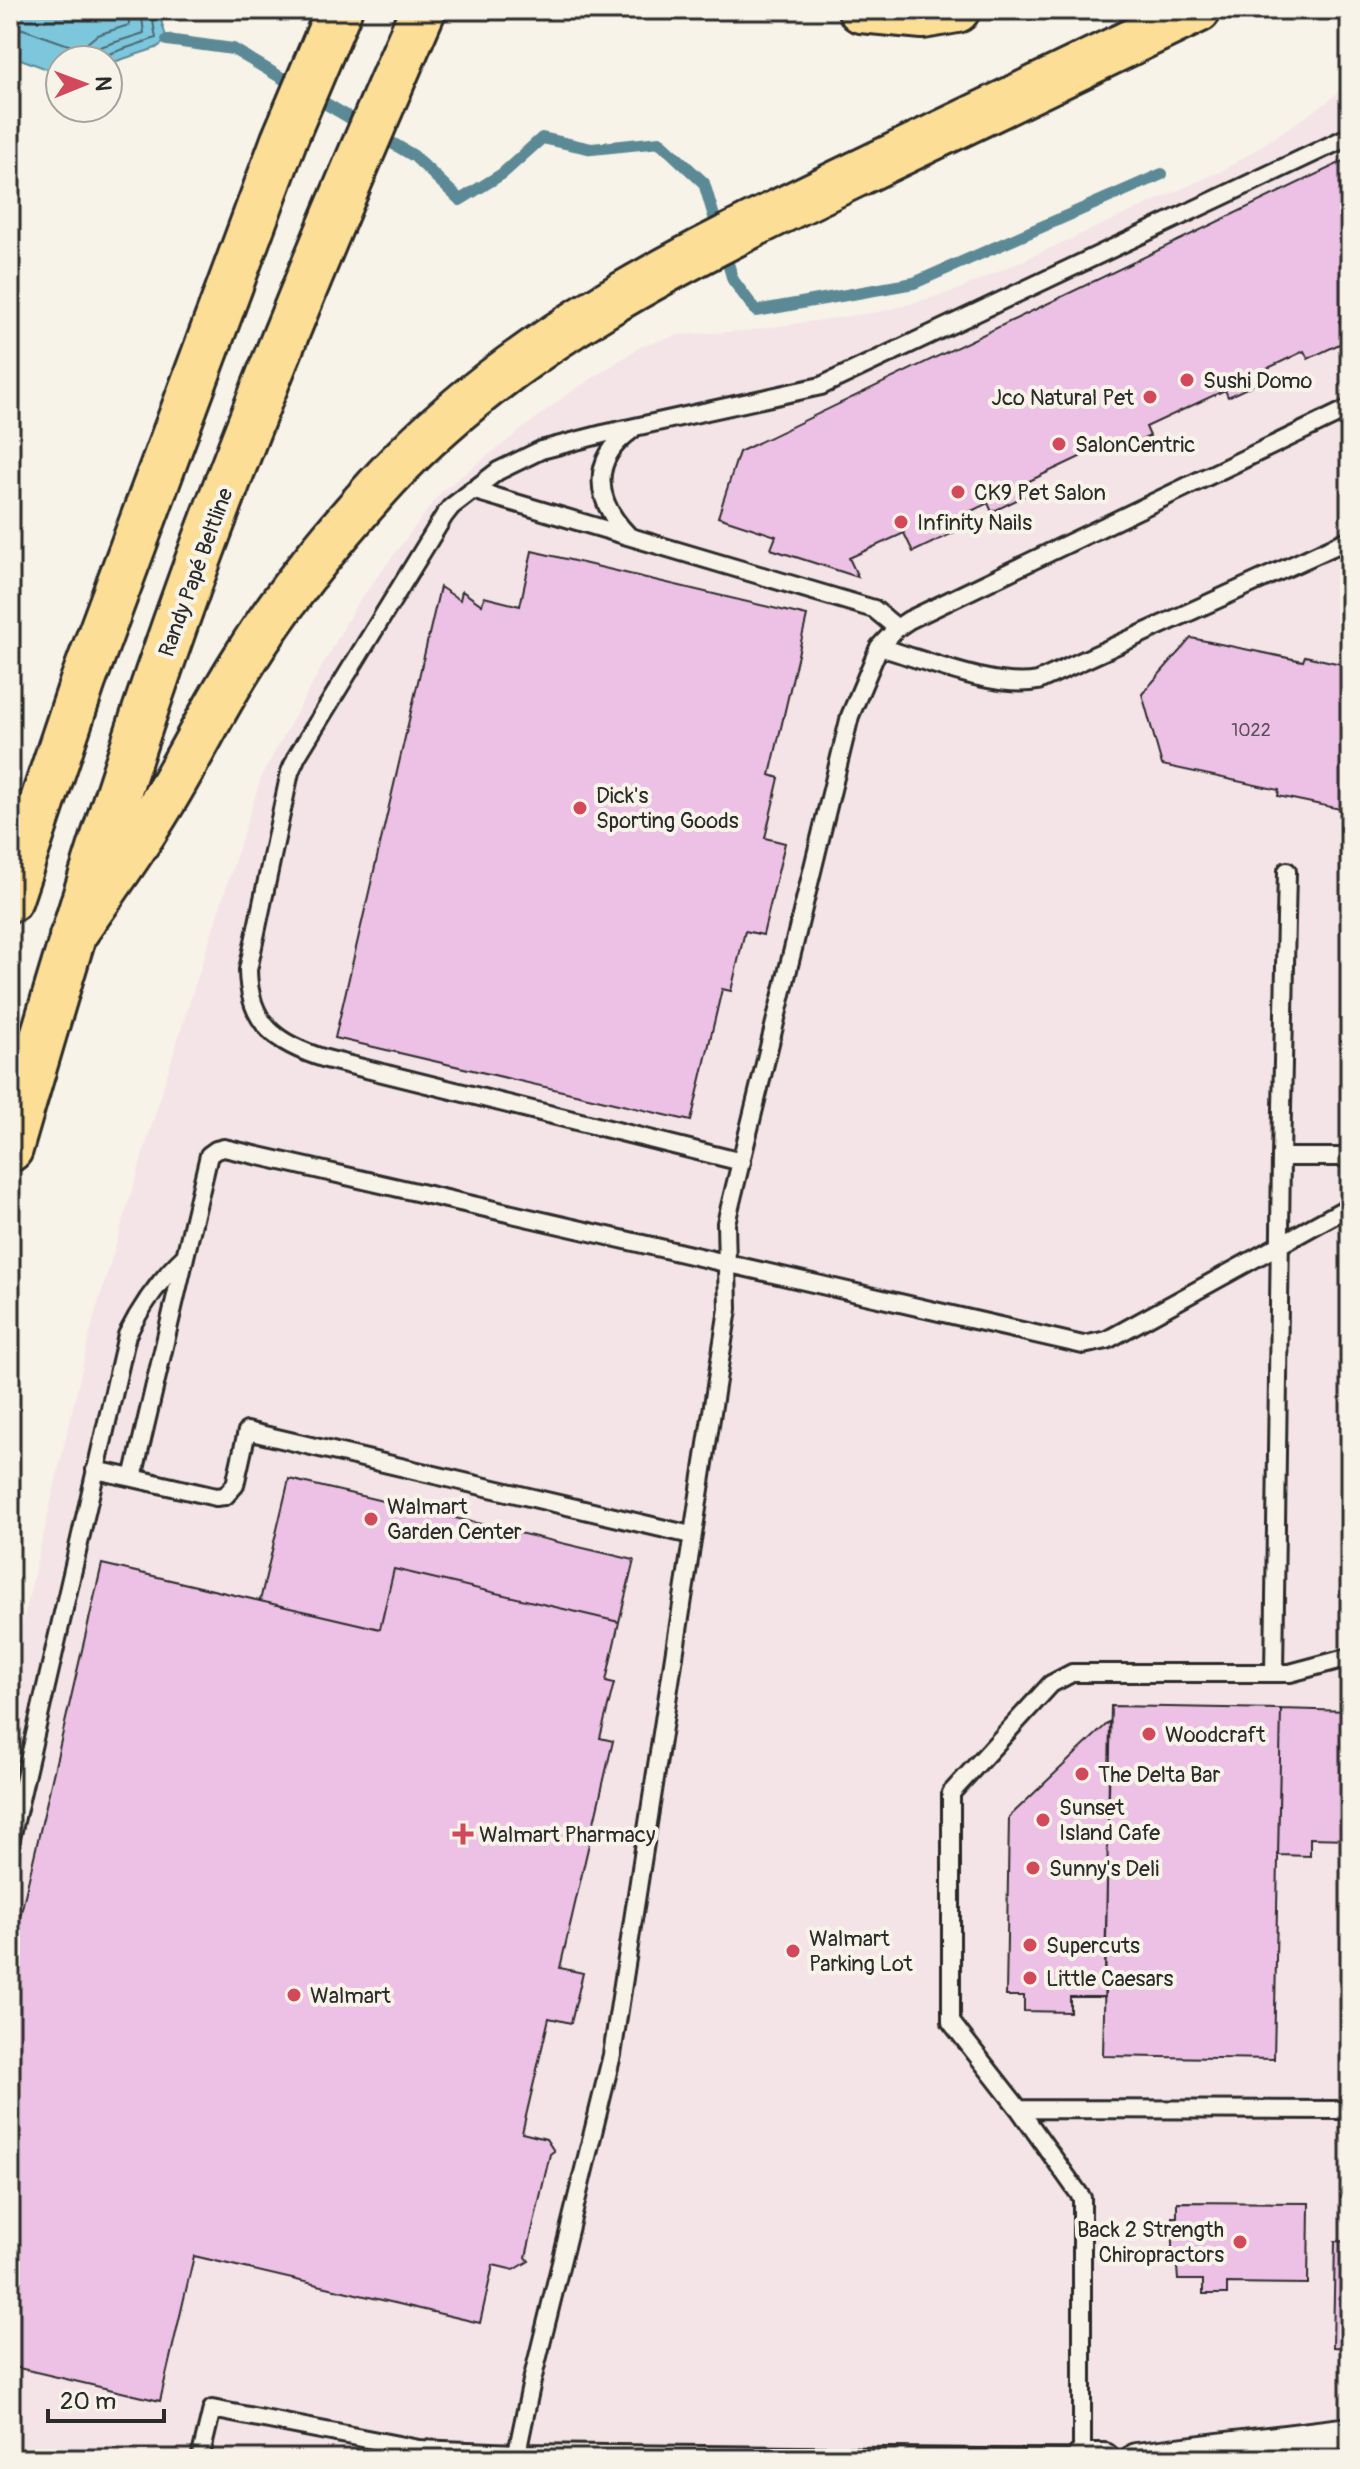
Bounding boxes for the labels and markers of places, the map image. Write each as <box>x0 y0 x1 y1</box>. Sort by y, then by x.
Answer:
place label: Sushi Domo <box>1203 367 1312 395</box>
marker: Sushi Domo <box>1178 371 1196 389</box>
place label: Jco Natural Pet <box>991 384 1134 412</box>
marker: Jco Natural Pet <box>1141 388 1159 406</box>
place label: SalonCentric <box>1075 431 1195 459</box>
marker: SalonCentric <box>1050 435 1068 453</box>
place label: CK9 Pet Salon <box>974 479 1106 507</box>
marker: CK9 Pet Salon <box>949 483 967 501</box>
place label: Infinity Nails <box>917 509 1032 537</box>
marker: Infinity Nails <box>892 513 910 531</box>
place label: Dick's Sporting Goods <box>596 782 739 835</box>
marker: Dick's Sporting Goods <box>571 799 589 817</box>
place label: Walmart Garden Center <box>387 1493 522 1546</box>
marker: Walmart Garden Center <box>362 1510 380 1528</box>
place label: Woodcraft <box>1165 1721 1265 1749</box>
marker: Woodcraft <box>1140 1725 1158 1743</box>
place label: The Delta Bar <box>1098 1761 1221 1789</box>
marker: The Delta Bar <box>1073 1765 1091 1783</box>
place label: Sunset Island Cafe <box>1059 1794 1160 1847</box>
marker: Sunset Island Cafe <box>1034 1811 1052 1829</box>
place label: Walmart Pharmacy <box>479 1821 655 1849</box>
marker: Walmart Pharmacy <box>454 1825 472 1843</box>
place label: Sunny's Deli <box>1049 1855 1159 1883</box>
marker: Sunny's Deli <box>1024 1859 1042 1877</box>
place label: Walmart Parking Lot <box>809 1925 913 1978</box>
place label: Supercuts <box>1046 1932 1140 1960</box>
marker: Supercuts <box>1021 1936 1039 1954</box>
marker: Walmart Parking Lot <box>784 1942 802 1960</box>
place label: Little Caesars <box>1046 1965 1173 1993</box>
marker: Little Caesars <box>1021 1969 1039 1987</box>
place label: Walmart <box>310 1982 391 2010</box>
marker: Walmart <box>285 1986 303 2004</box>
place label: Back 2 Strength Chiropractors <box>1077 2216 1224 2269</box>
marker: Back 2 Strength Chiropractors <box>1231 2233 1249 2251</box>

